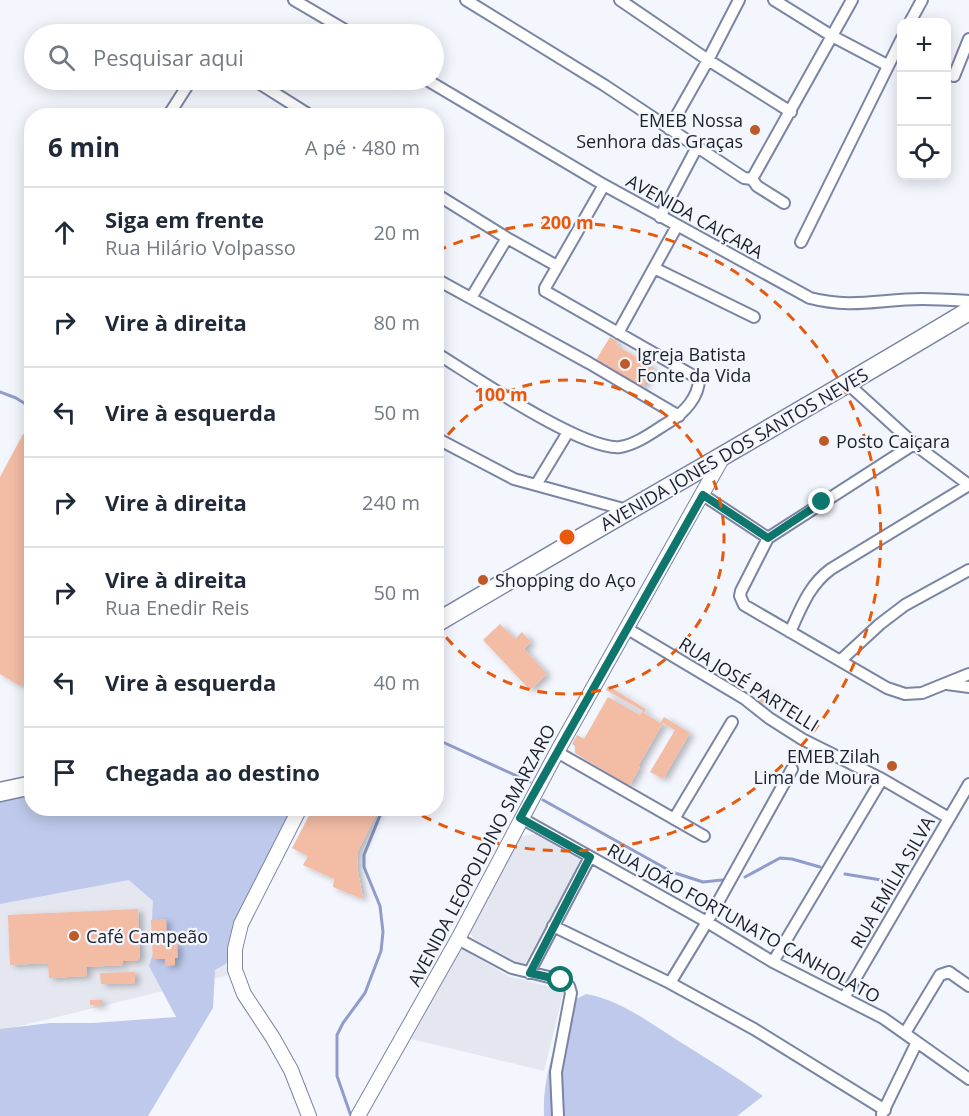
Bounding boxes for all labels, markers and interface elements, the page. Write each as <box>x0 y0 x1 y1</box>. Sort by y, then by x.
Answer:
map controls <box>897 18 951 180</box>
button: + <box>897 18 951 72</box>
search box <box>24 24 444 90</box>
icon: search <box>45 41 78 74</box>
text: Pesquisar aqui <box>93 42 244 72</box>
button: − <box>897 72 951 126</box>
place label: EMEB Nossa Senhora das Graças <box>576 108 743 153</box>
marker: EMEB Nossa Senhora das Graças <box>748 123 762 137</box>
button: locate <box>897 126 951 180</box>
text: 6 min <box>48 129 120 165</box>
text: A pé · 480 m <box>305 134 420 161</box>
street label: AVENIDA CAIÇARA <box>622 168 768 264</box>
text: Siga em frente <box>105 204 264 234</box>
text: 200 m <box>540 210 594 234</box>
icon: ahead <box>48 216 81 249</box>
text: 20 m <box>373 219 420 246</box>
text: Rua Hilário Volpasso <box>105 234 296 261</box>
icon: right <box>48 306 81 339</box>
text: Vire à direita <box>105 307 247 337</box>
text: 80 m <box>373 309 420 336</box>
place label: Igreja Batista Fonte da Vida <box>637 342 751 387</box>
marker: Igreja Batista Fonte da Vida <box>618 357 632 371</box>
street label: AVENIDA JONES DOS SANTOS NEVES <box>596 362 873 536</box>
text: 100 m <box>474 382 528 406</box>
icon: left <box>48 396 81 429</box>
text: Vire à esquerda <box>105 397 276 427</box>
text: 50 m <box>373 399 420 426</box>
place label: Posto Caiçara <box>836 429 950 453</box>
marker: Posto Caiçara <box>817 434 831 448</box>
icon: right <box>48 486 81 519</box>
text: Vire à direita <box>105 487 247 517</box>
route end <box>808 488 834 514</box>
text: 240 m <box>362 489 420 516</box>
centre of rings <box>557 527 577 547</box>
text: Vire à direita <box>105 564 247 594</box>
place label: Shopping do Aço <box>495 568 636 592</box>
marker: Shopping do Aço <box>476 573 490 587</box>
icon: right <box>48 576 81 609</box>
text: 50 m <box>373 579 420 606</box>
text: Rua Enedir Reis <box>105 594 249 621</box>
street label: RUA JOSÉ PARTELLI <box>674 631 824 737</box>
icon: left <box>48 666 81 699</box>
text: Vire à esquerda <box>105 667 276 697</box>
text: 40 m <box>373 669 420 696</box>
street label: AVENIDA LEOPOLDINO SMARZARO <box>402 720 560 990</box>
place label: EMEB Zilah Lima de Moura <box>754 744 880 789</box>
icon: arrive <box>48 756 81 789</box>
text: Chegada ao destino <box>105 757 320 787</box>
marker: EMEB Zilah Lima de Moura <box>885 759 899 773</box>
street label: RUA EMÍLIA SILVA <box>845 811 940 952</box>
street label: RUA JOÃO FORTUNATO CANHOLATO <box>603 838 885 1008</box>
place label: Café Campeão <box>86 924 208 948</box>
marker: Café Campeão <box>67 929 81 943</box>
route start <box>547 966 573 992</box>

